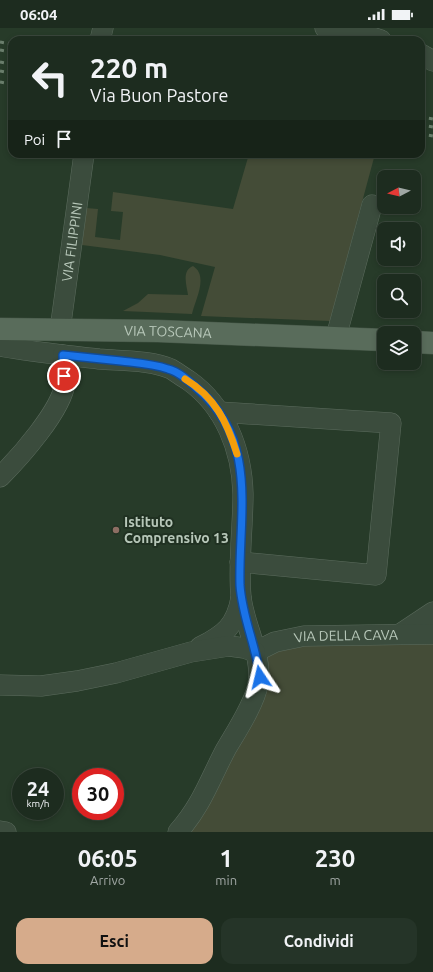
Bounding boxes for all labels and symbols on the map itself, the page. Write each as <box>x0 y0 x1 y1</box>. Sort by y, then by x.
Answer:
north arrow <box>377 170 421 214</box>
street label: VIA FILIPPINI <box>59 201 85 283</box>
street label: VIA TOSCANA <box>124 323 212 341</box>
pin <box>47 359 81 393</box>
place label: Istituto Comprensivo 13 <box>124 514 229 546</box>
marker: Istituto Comprensivo 13 <box>111 525 121 535</box>
street label: VIA DELLA CAVA <box>293 627 398 646</box>
position arrow <box>239 656 281 698</box>
speed limit sign: 30 <box>72 768 124 820</box>

